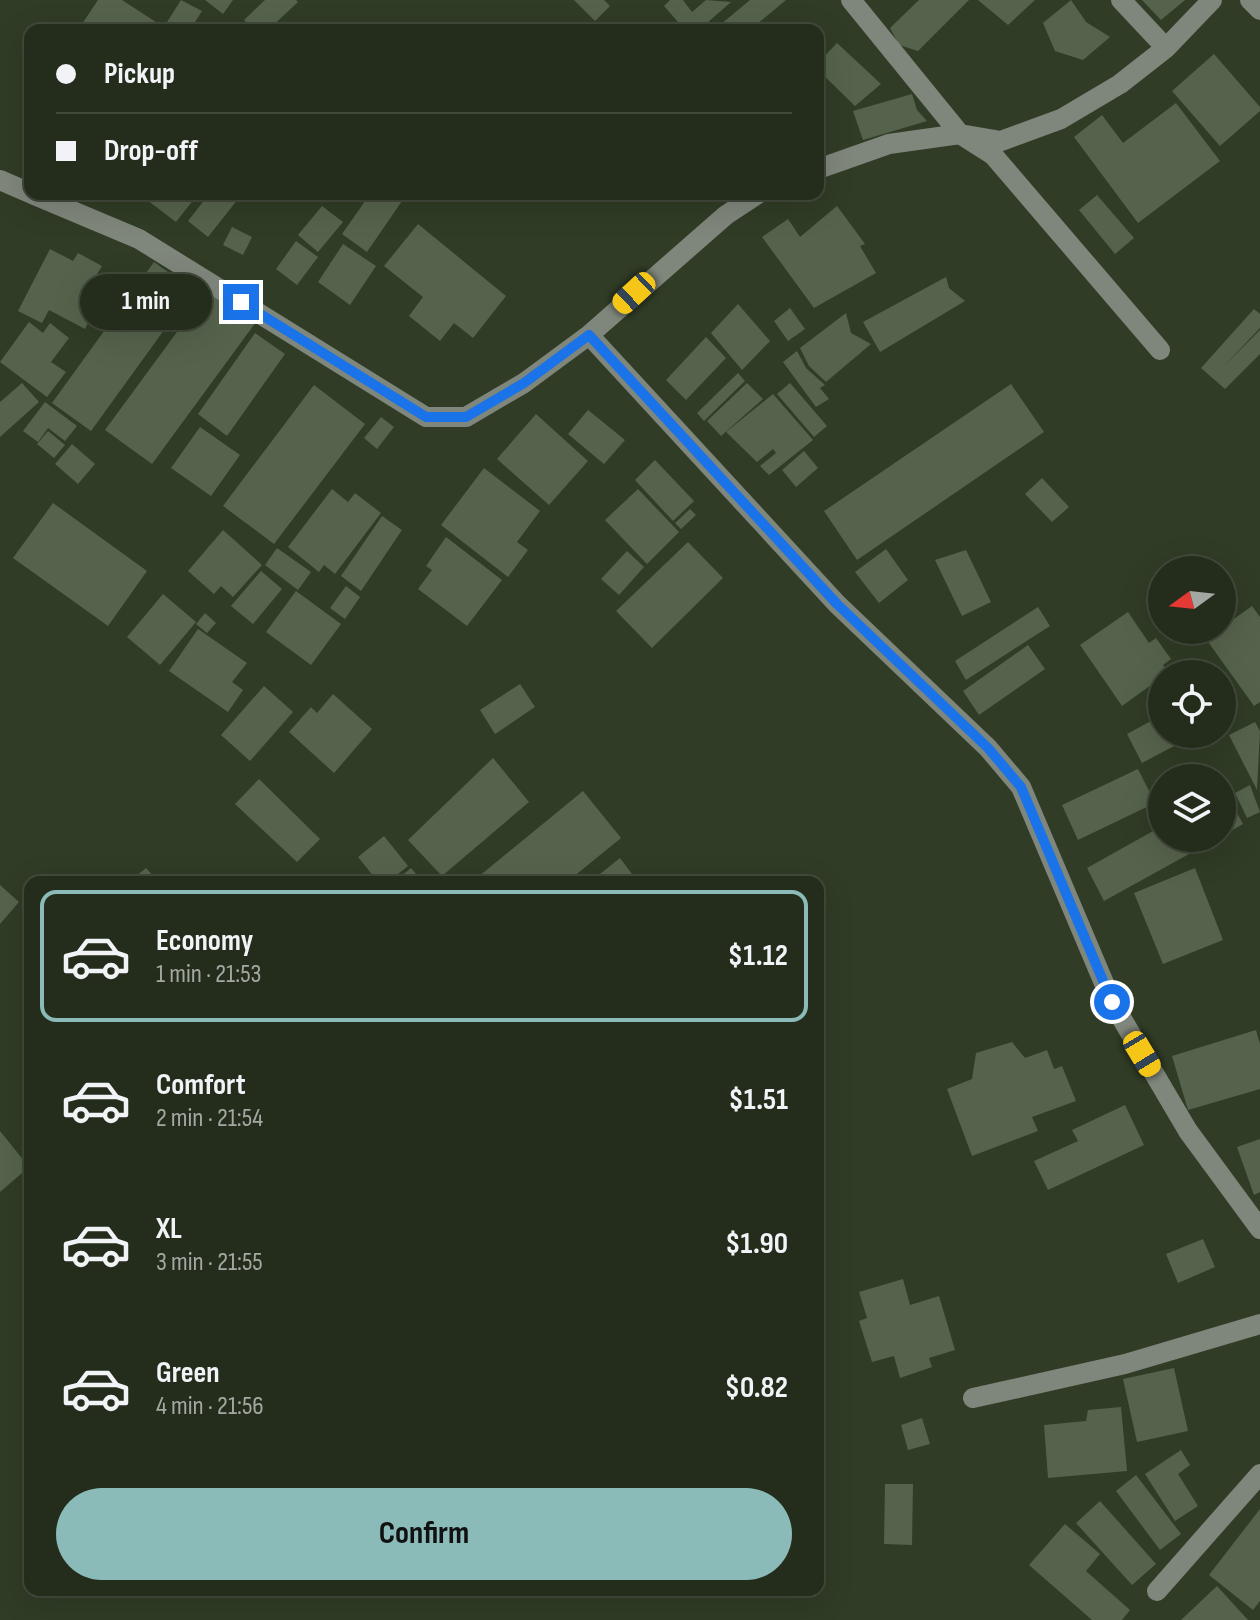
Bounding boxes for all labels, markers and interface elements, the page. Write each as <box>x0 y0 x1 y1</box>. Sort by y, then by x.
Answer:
text: Pickup <box>104 56 175 92</box>
text: Drop-off <box>104 133 198 169</box>
car <box>608 268 660 318</box>
callout: 1 min <box>81 274 213 330</box>
route end <box>223 284 259 320</box>
text: 1 min <box>122 286 170 317</box>
north arrow <box>1148 556 1236 644</box>
map controls <box>1148 556 1236 852</box>
button: locate <box>1148 660 1236 748</box>
button: layers <box>1148 764 1236 852</box>
icon: car <box>60 920 132 992</box>
text: Economy <box>156 923 253 959</box>
text: $1.12 <box>728 938 788 974</box>
text: 1 min · 21:53 <box>156 959 261 990</box>
route start <box>1094 984 1130 1020</box>
car <box>1119 1027 1165 1081</box>
icon: car <box>60 1064 132 1136</box>
text: Comfort <box>156 1067 246 1103</box>
text: $1.51 <box>728 1082 788 1118</box>
text: 2 min · 21:54 <box>156 1103 263 1134</box>
icon: car <box>60 1208 132 1280</box>
text: XL <box>156 1211 182 1247</box>
text: $1.90 <box>725 1226 788 1262</box>
text: 3 min · 21:55 <box>156 1247 263 1278</box>
icon: car <box>60 1352 132 1424</box>
text: Green <box>156 1355 220 1391</box>
text: $0.82 <box>725 1370 788 1406</box>
text: 4 min · 21:56 <box>156 1391 264 1422</box>
button: Confirm <box>56 1488 792 1580</box>

